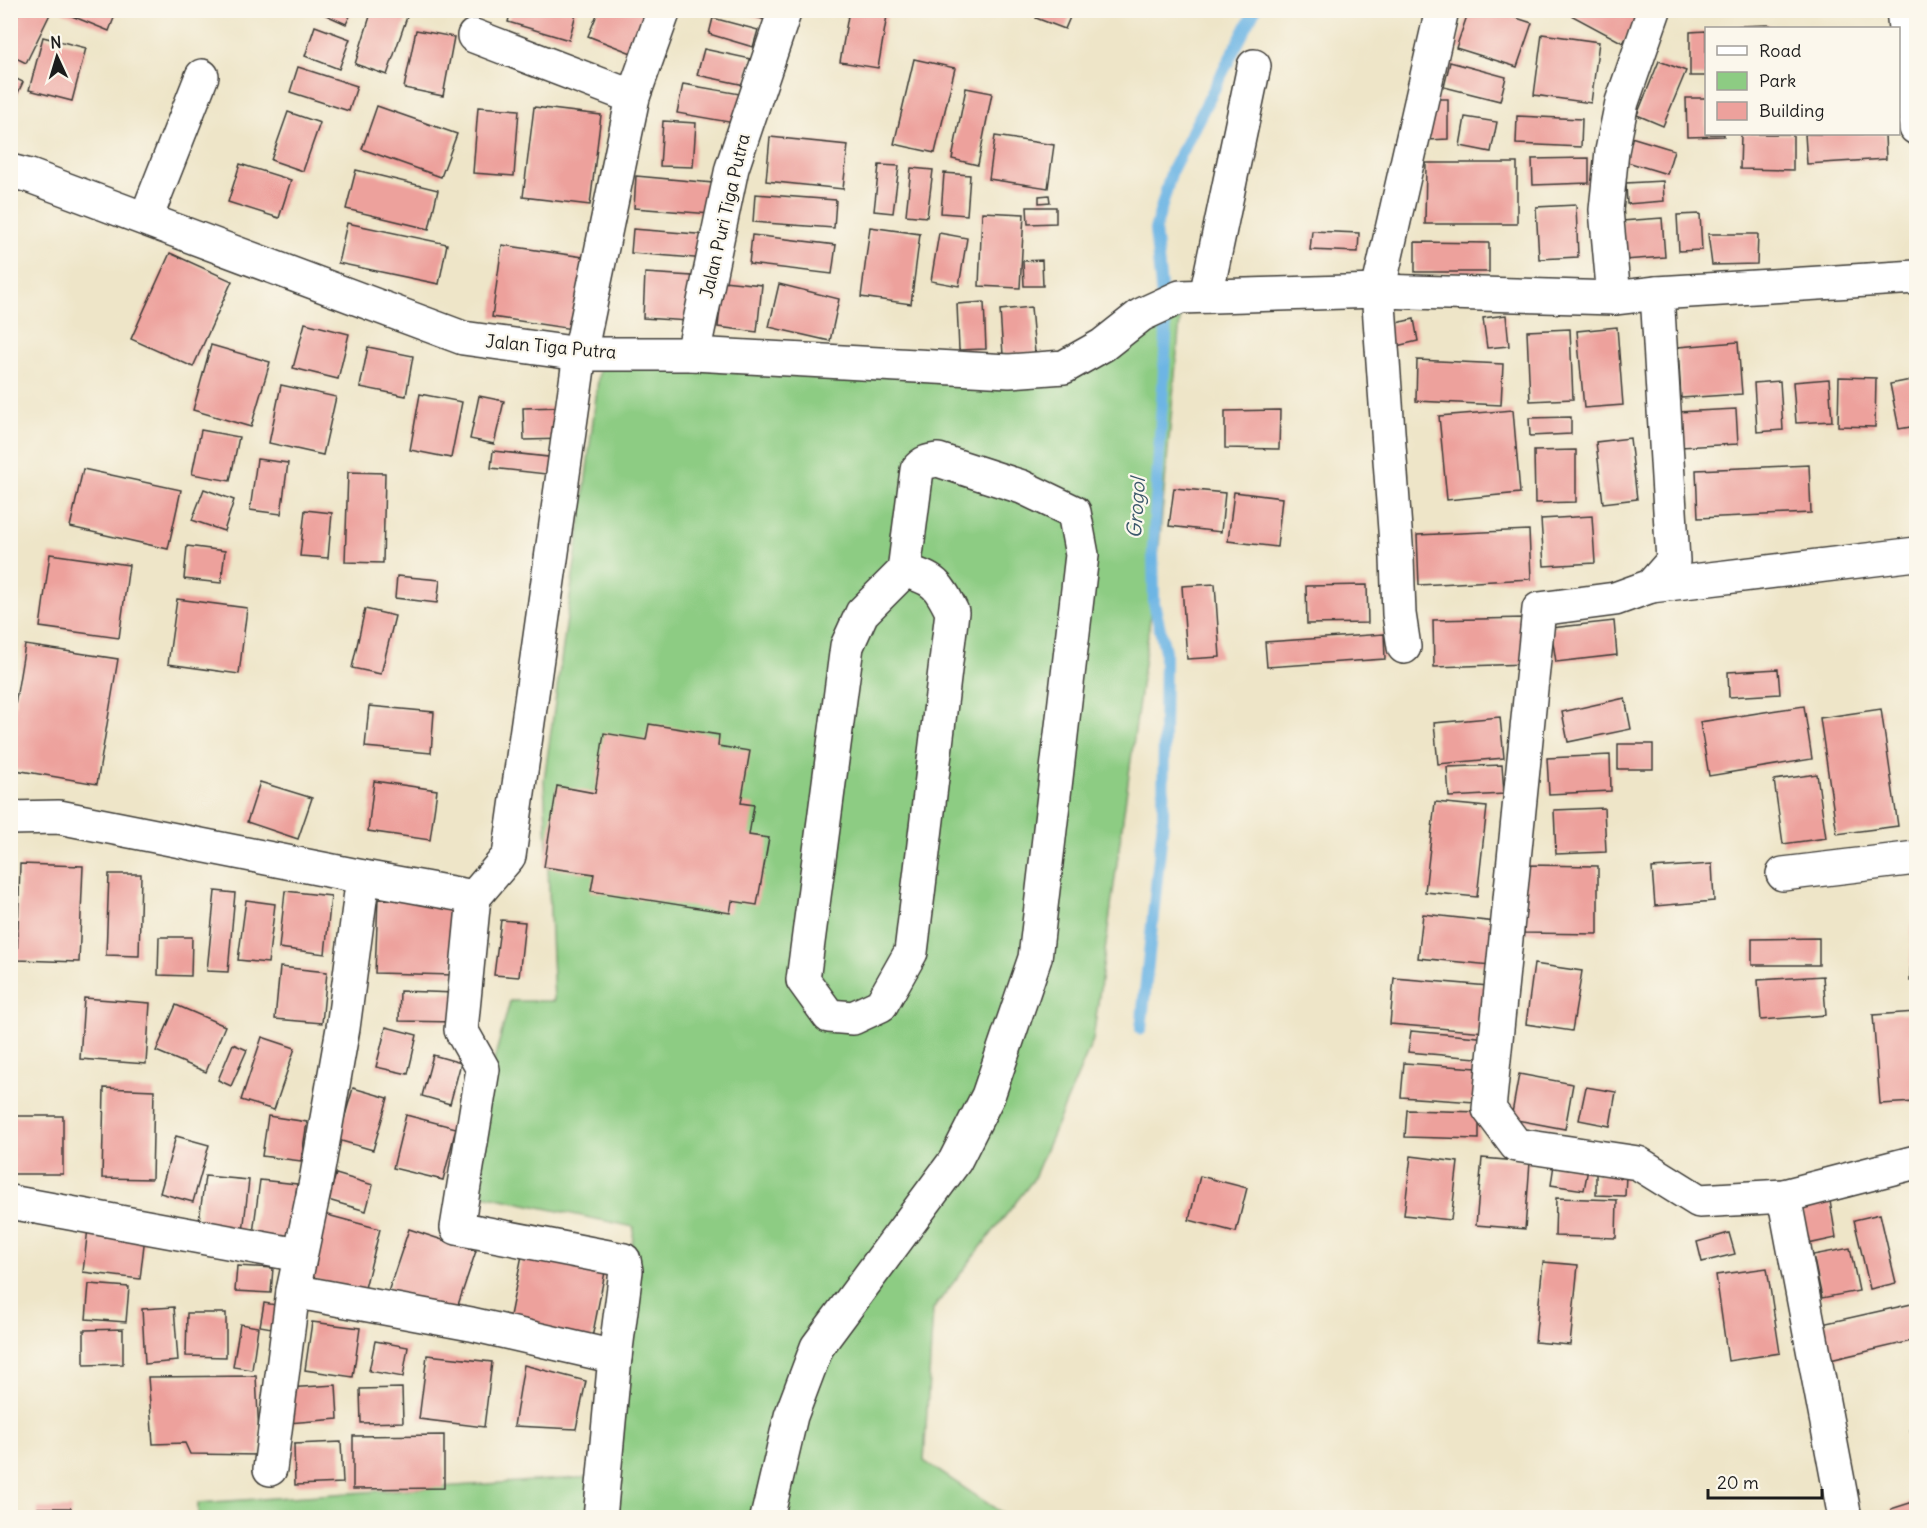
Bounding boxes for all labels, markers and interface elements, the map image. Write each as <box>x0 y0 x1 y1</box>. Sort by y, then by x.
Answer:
north arrow <box>27 27 87 87</box>
legend <box>1705 27 1900 135</box>
text: N <box>50 32 62 52</box>
text: Road <box>1759 39 1802 62</box>
text: Park <box>1759 69 1796 92</box>
text: Building <box>1759 99 1824 122</box>
street label: Jalan Puri Tiga Putra <box>694 131 755 300</box>
street label: Jalan Tiga Putra <box>485 329 617 364</box>
water label: Grogol <box>1121 474 1150 539</box>
scale bar <box>1708 1462 1822 1500</box>
text: 20 m <box>1717 1471 1759 1494</box>

